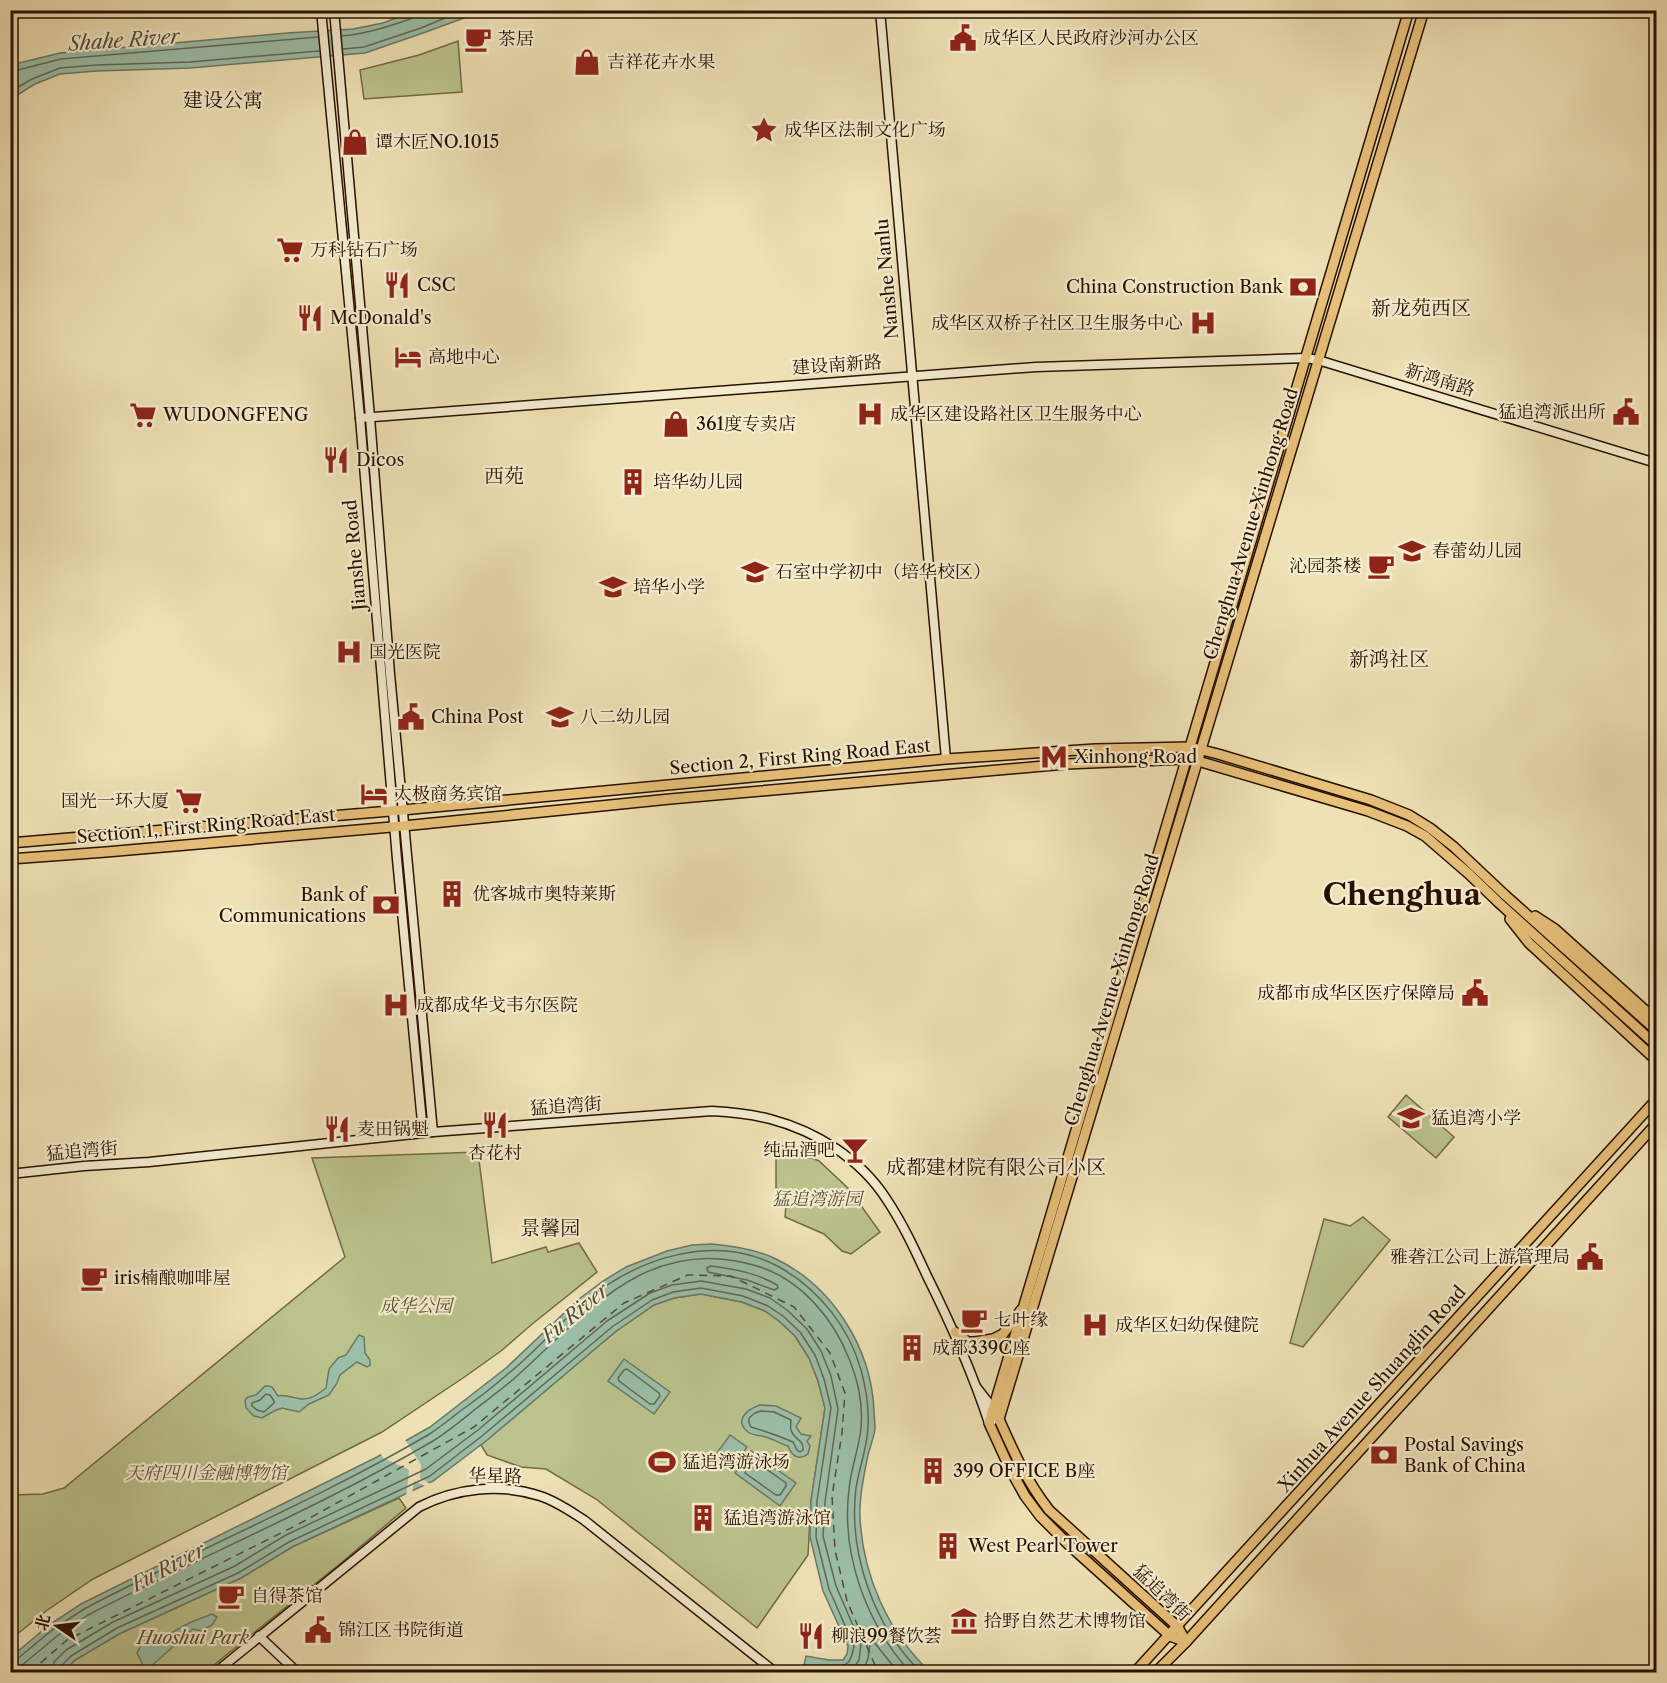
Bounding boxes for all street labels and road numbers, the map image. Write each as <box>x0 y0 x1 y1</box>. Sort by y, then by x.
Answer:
street label: Nanshe Nanlu <box>871 218 903 340</box>
street label: 建设南新路 <box>791 351 883 379</box>
street label: 新鸿南路 <box>1402 359 1478 401</box>
street label: Chenghua Avenue Xinhong Road <box>1199 385 1303 663</box>
street label: Jianshe Road <box>339 499 371 614</box>
street label: Section 2, First Ring Road East <box>668 735 932 779</box>
street label: Section 1, First Ring Road East <box>76 804 337 848</box>
street label: Chenghua Avenue Xinhong Road <box>1060 851 1164 1129</box>
street label: 猛追湾街 <box>529 1093 603 1119</box>
street label: 猛追湾街 <box>45 1137 119 1165</box>
street label: Xinhua Avenue Shuanglin Road <box>1273 1281 1471 1497</box>
street label: 华星路 <box>468 1465 522 1487</box>
street label: 猛追湾街 <box>1128 1560 1196 1626</box>

